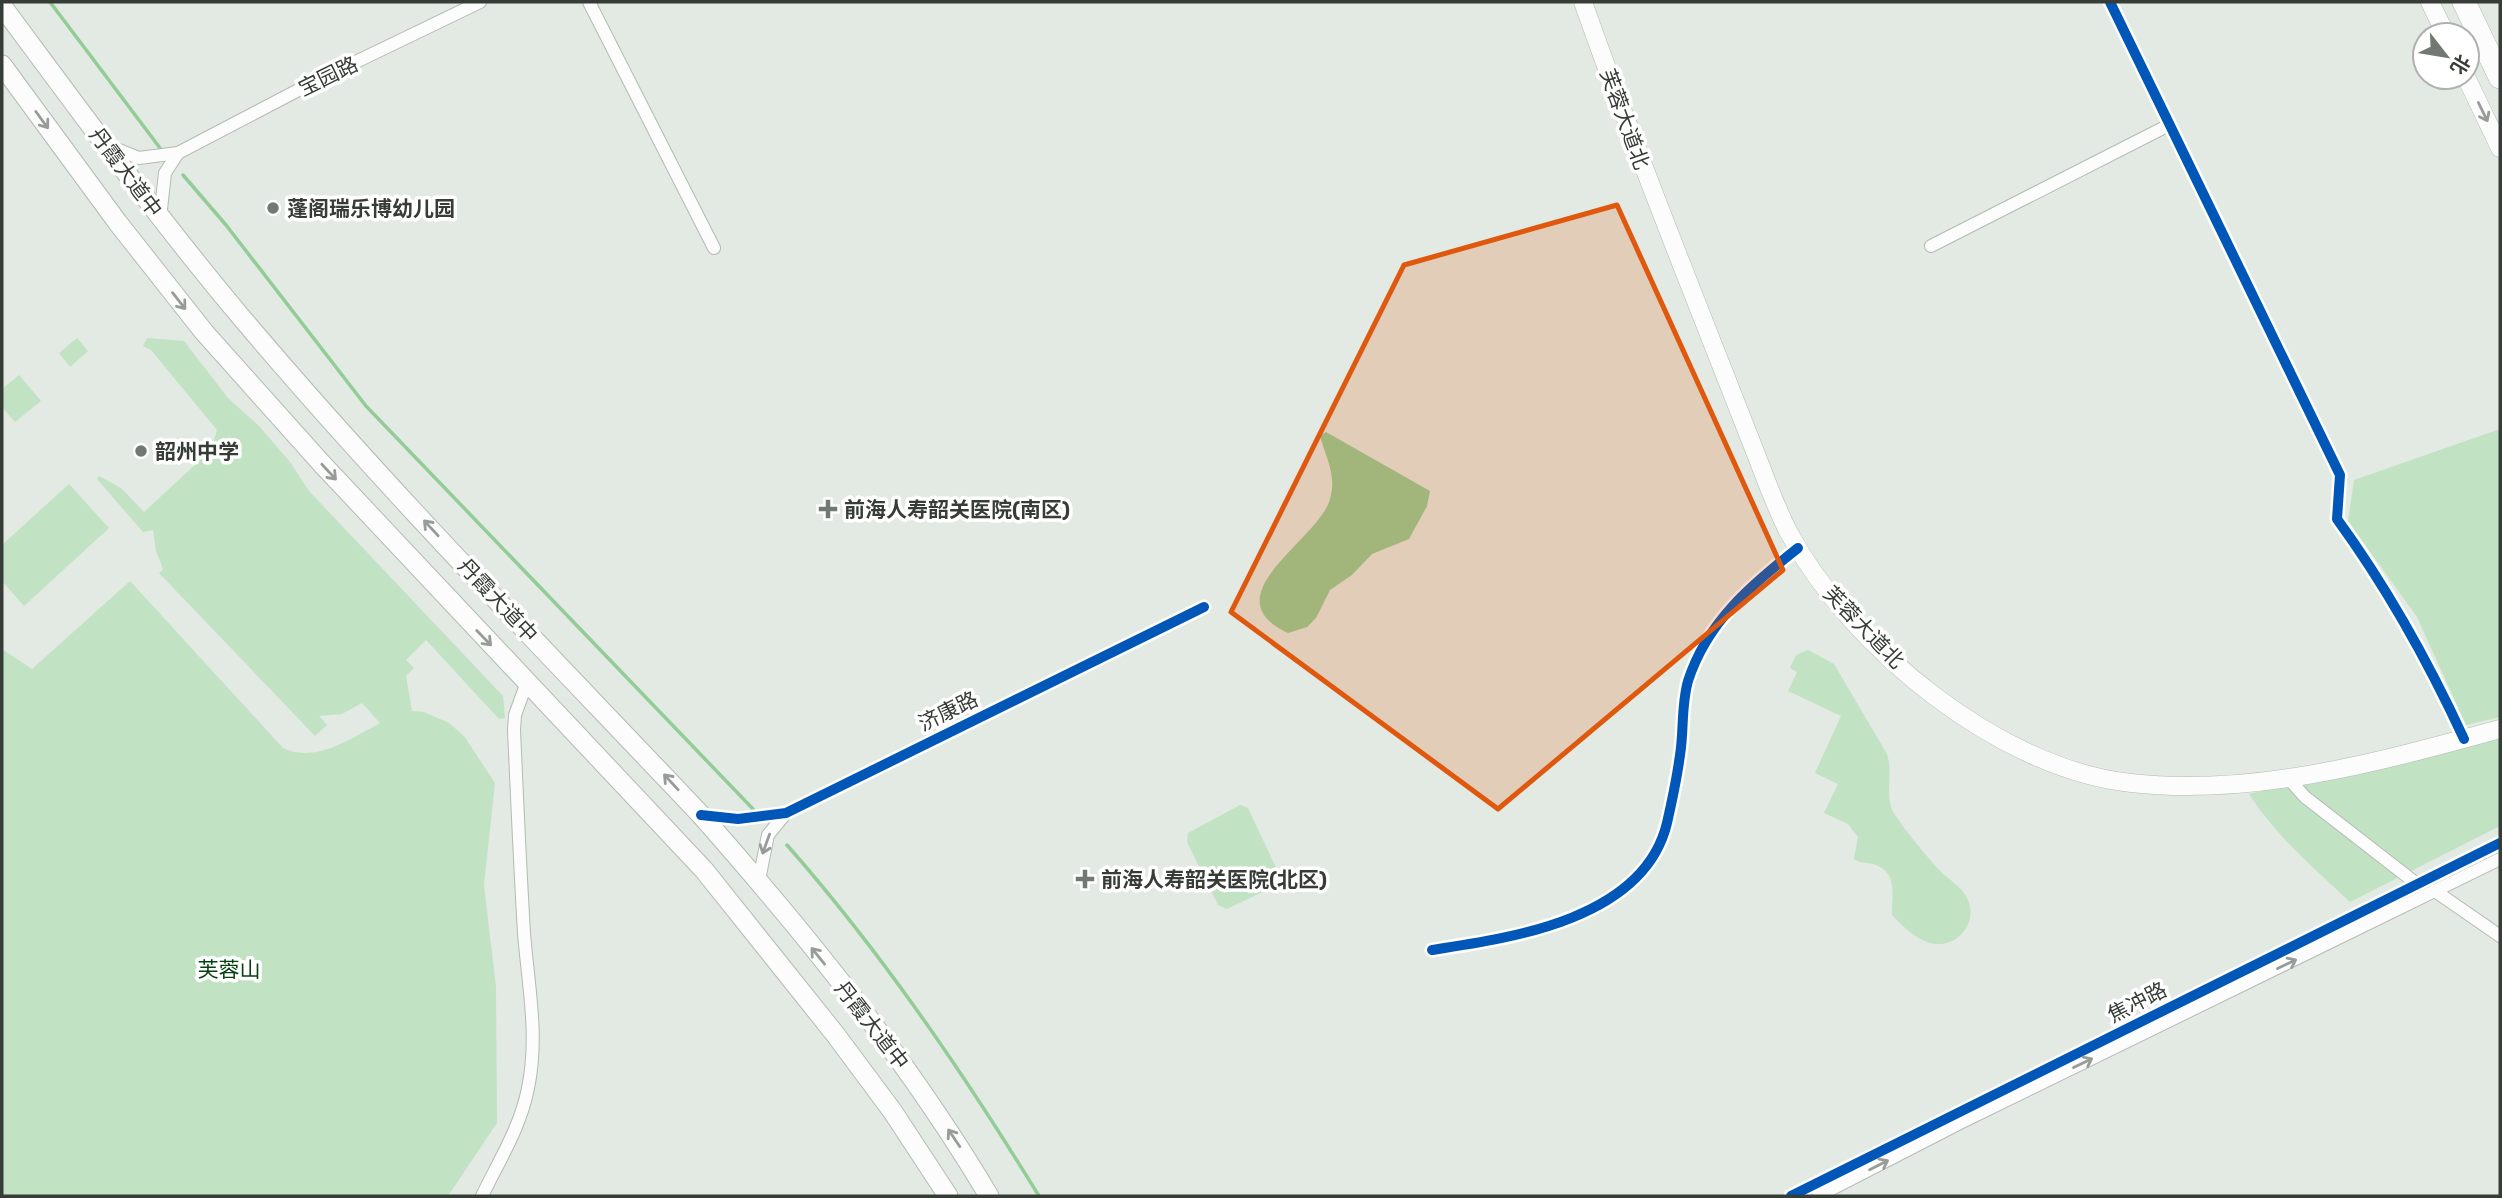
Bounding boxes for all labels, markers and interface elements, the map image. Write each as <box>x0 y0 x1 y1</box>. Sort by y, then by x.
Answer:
north arrow <box>2411 21 2481 91</box>
text: 北 <box>2445 50 2475 79</box>
street label: 宝园路 <box>294 51 362 101</box>
street label: 芙蓉大道北 <box>1595 65 1655 173</box>
one-way arrow <box>2477 101 2491 122</box>
one-way arrow <box>35 110 49 129</box>
street label: 丹霞大道中 <box>84 123 168 221</box>
place label: 蓬阁瑞乐博幼儿园 <box>287 196 455 221</box>
marker: 蓬阁瑞乐博幼儿园 <box>265 200 281 216</box>
one-way arrow <box>172 292 187 310</box>
place label: 韶州中学 <box>155 439 239 464</box>
marker: 韶州中学 <box>133 443 149 459</box>
one-way arrow <box>321 463 337 481</box>
place label: 前海人寿韶关医院(南区) <box>844 497 1070 522</box>
marker: 前海人寿韶关医院(南区) <box>818 499 838 519</box>
one-way arrow <box>422 520 439 537</box>
street label: 丹霞大道中 <box>453 553 543 647</box>
street label: 芙蓉大道北 <box>1819 581 1909 673</box>
one-way arrow <box>476 629 493 646</box>
street label: 济康路 <box>914 686 982 736</box>
one-way arrow <box>662 774 679 791</box>
one-way arrow <box>759 832 771 854</box>
place label: 前海人寿韶关医院(北区) <box>1101 867 1327 892</box>
marker: 前海人寿韶关医院(北区) <box>1075 869 1095 889</box>
one-way arrow <box>810 947 826 965</box>
park label: 芙蓉山 <box>198 957 261 982</box>
one-way arrow <box>2276 957 2297 970</box>
street label: 丹霞大道中 <box>830 976 914 1074</box>
street label: 焦冲路 <box>2103 977 2171 1027</box>
one-way arrow <box>2072 1056 2093 1070</box>
one-way arrow <box>946 1129 961 1148</box>
one-way arrow <box>1868 1158 1889 1172</box>

